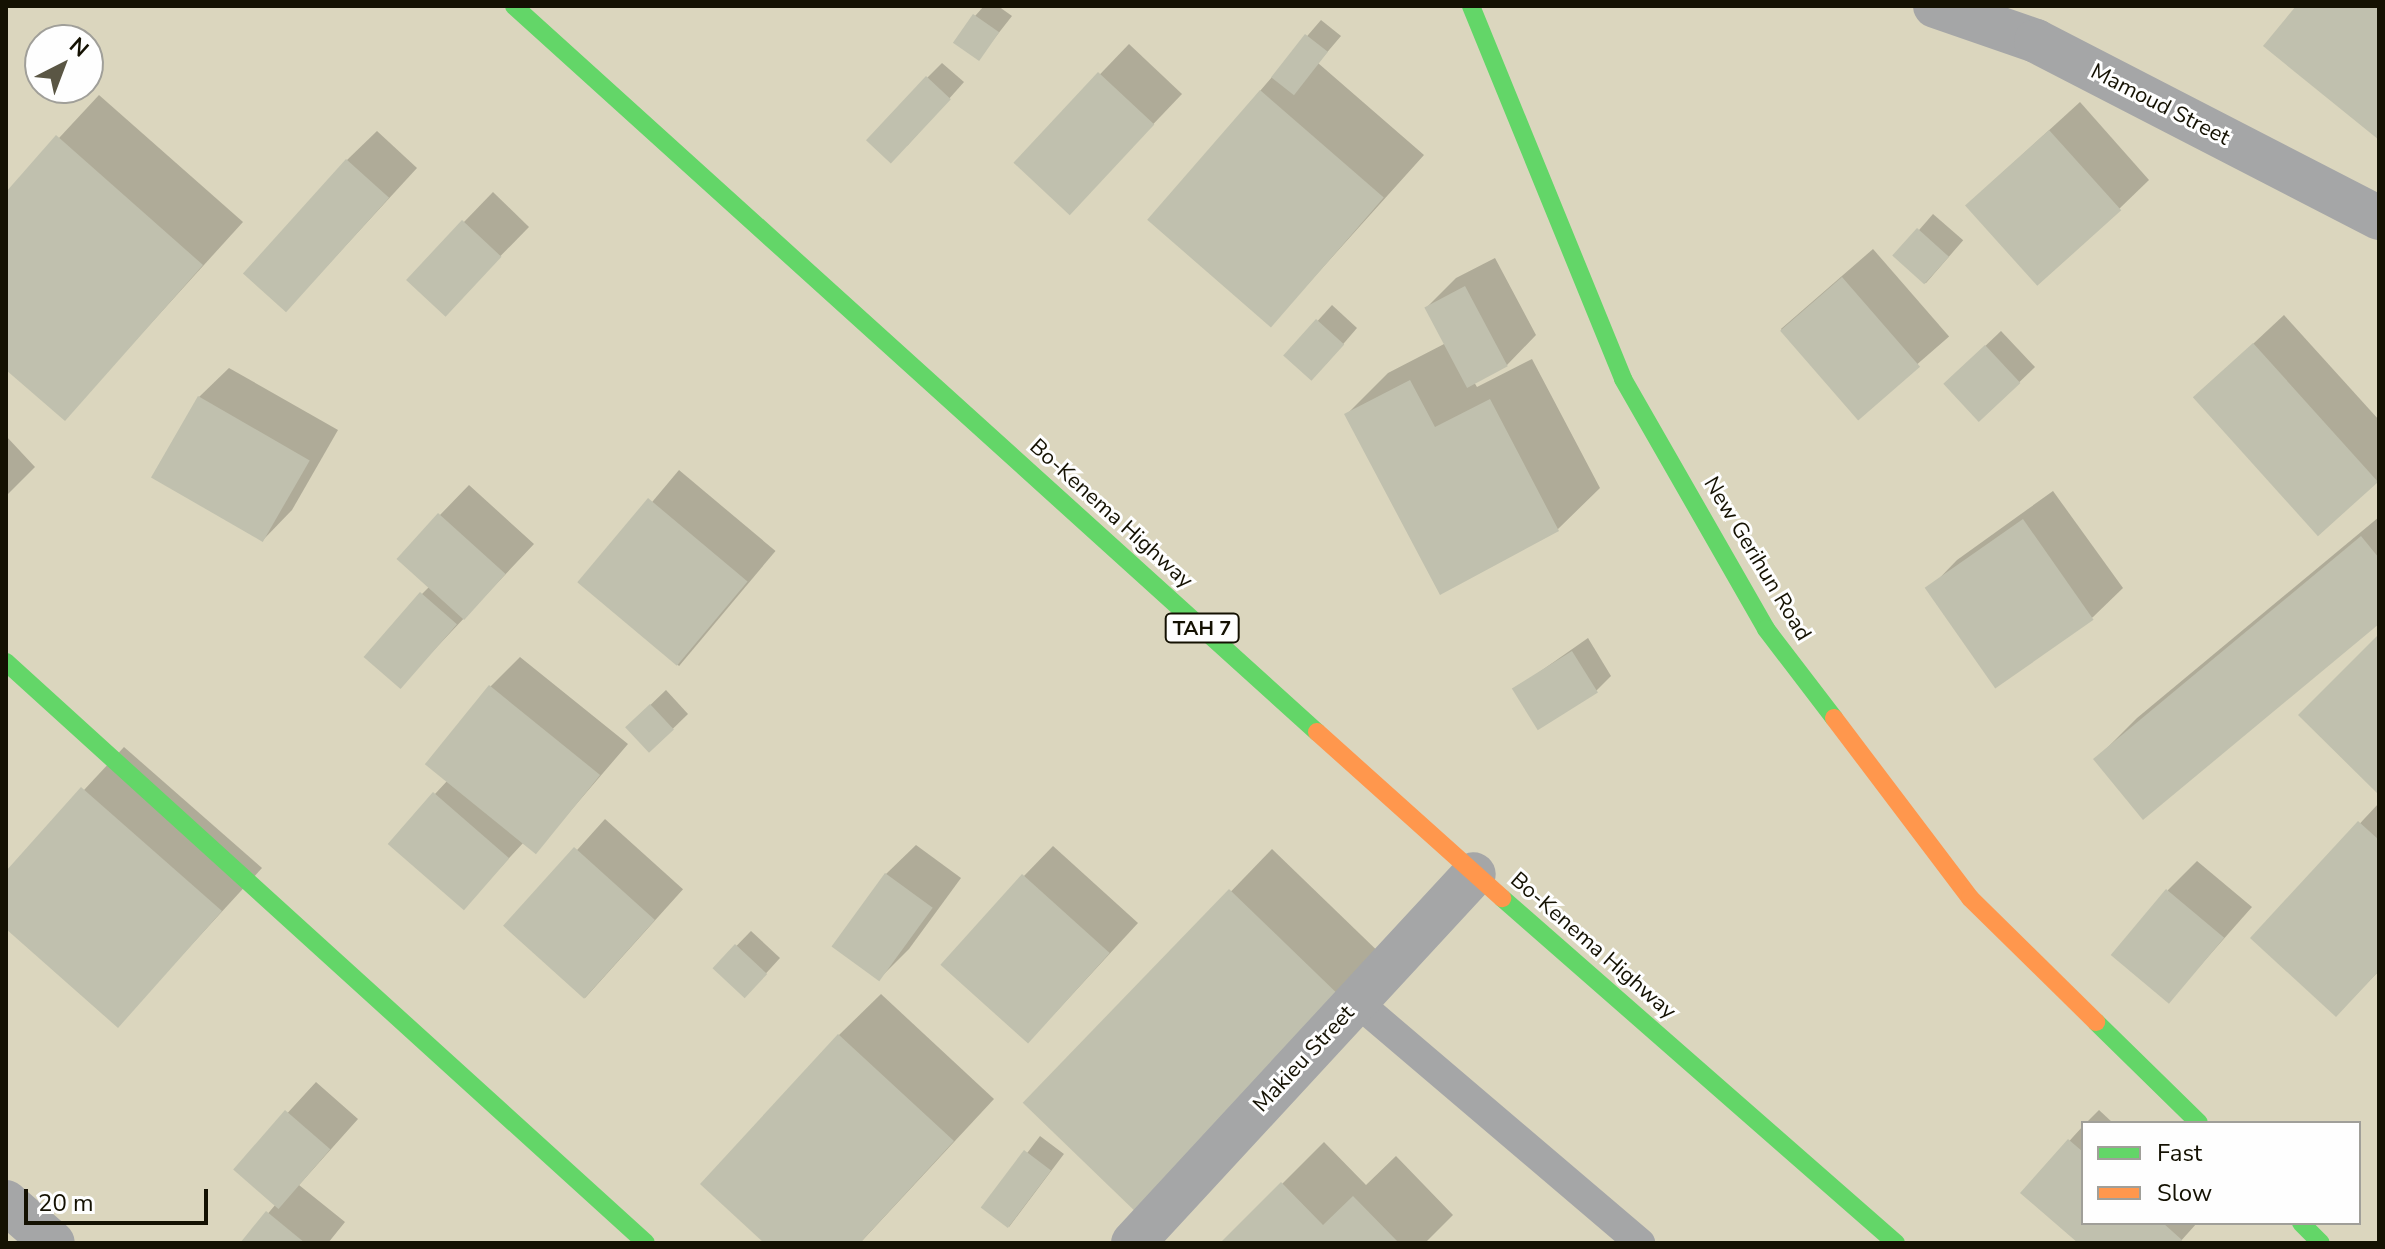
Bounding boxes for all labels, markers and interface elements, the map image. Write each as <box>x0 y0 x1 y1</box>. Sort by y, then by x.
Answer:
north arrow <box>24 24 104 104</box>
text: N <box>63 31 95 64</box>
street label: Mamoud Street <box>2086 59 2234 151</box>
street label: Bo-Kenema Highway <box>1024 434 1198 594</box>
street label: New Gerihun Road <box>1698 472 1816 646</box>
road number: TAH 7 <box>1164 612 1240 644</box>
street label: Bo-Kenema Highway <box>1505 867 1681 1025</box>
street label: Makieu Street <box>1248 1000 1360 1118</box>
legend <box>2081 1121 2361 1225</box>
text: Fast <box>2157 1137 2202 1169</box>
scale bar <box>28 1173 212 1223</box>
text: Slow <box>2157 1177 2212 1209</box>
text: 20 m <box>38 1187 94 1219</box>

